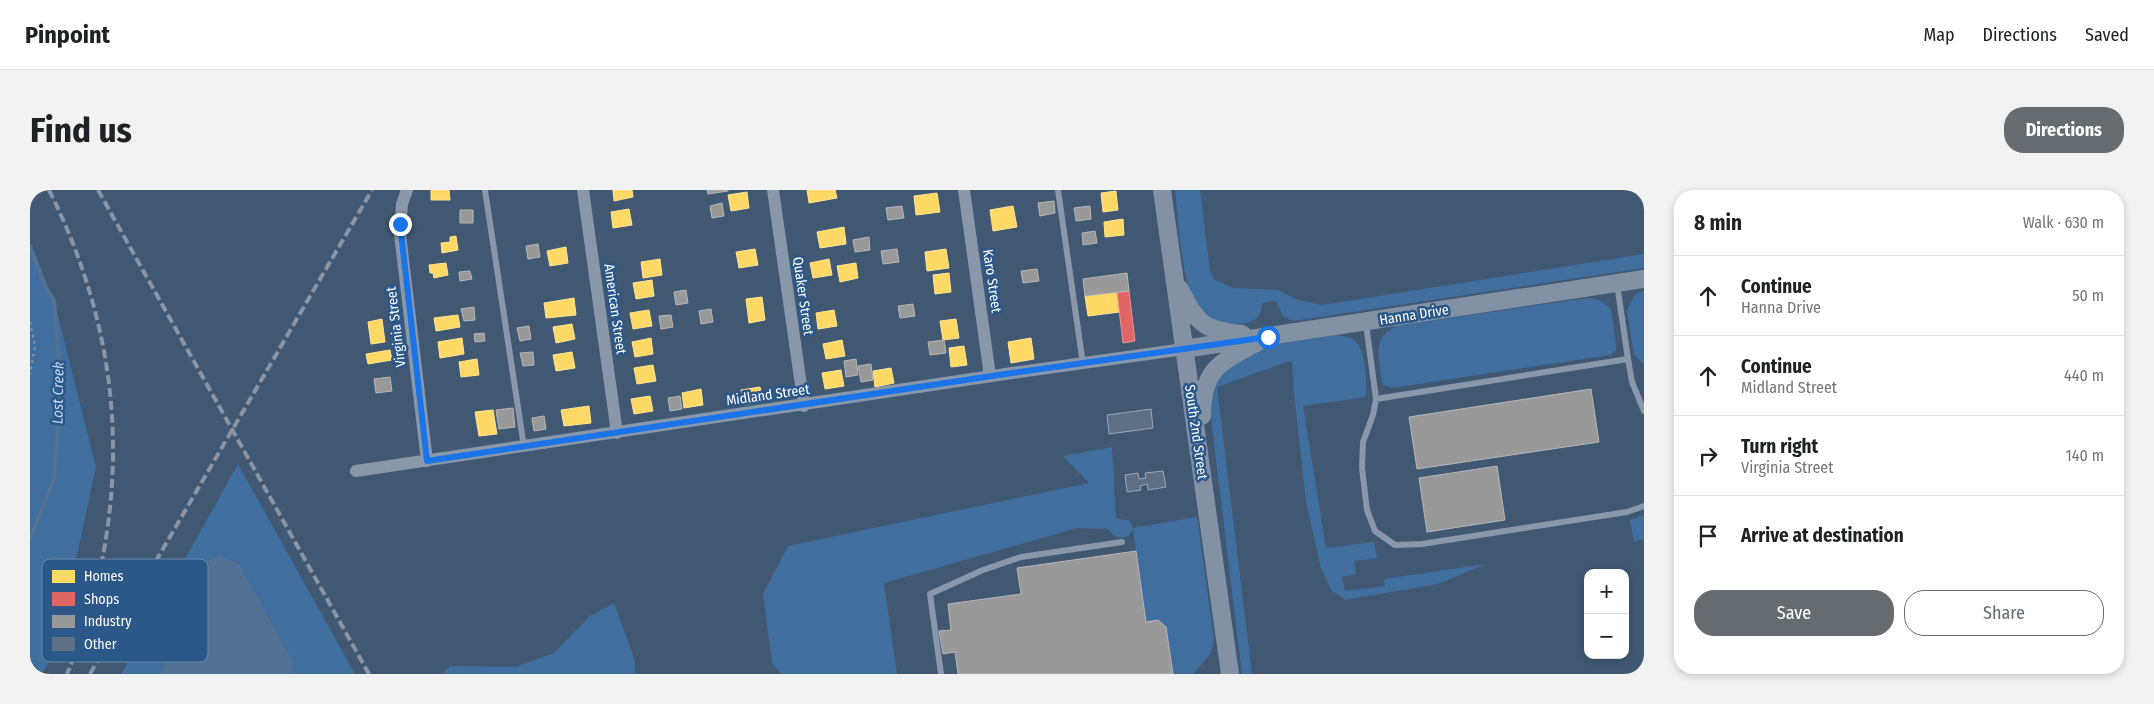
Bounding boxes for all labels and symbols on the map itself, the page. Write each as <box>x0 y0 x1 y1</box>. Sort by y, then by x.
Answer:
route end <box>389 213 412 236</box>
street label: Karo Street <box>979 248 1005 314</box>
street label: Quaker Street <box>789 256 817 337</box>
street label: American Street <box>600 263 630 356</box>
street label: Virginia Street <box>383 285 409 368</box>
street label: Hanna Drive <box>1378 301 1450 329</box>
route start <box>1257 326 1280 349</box>
water label: Lost Creek <box>48 361 68 424</box>
street label: Midland Street <box>725 381 811 409</box>
street label: South 2nd Street <box>1181 383 1211 481</box>
legend <box>42 559 208 662</box>
text: Homes <box>84 568 124 585</box>
text: Shops <box>84 591 119 608</box>
text: Industry <box>84 613 132 630</box>
text: Other <box>84 636 117 653</box>

